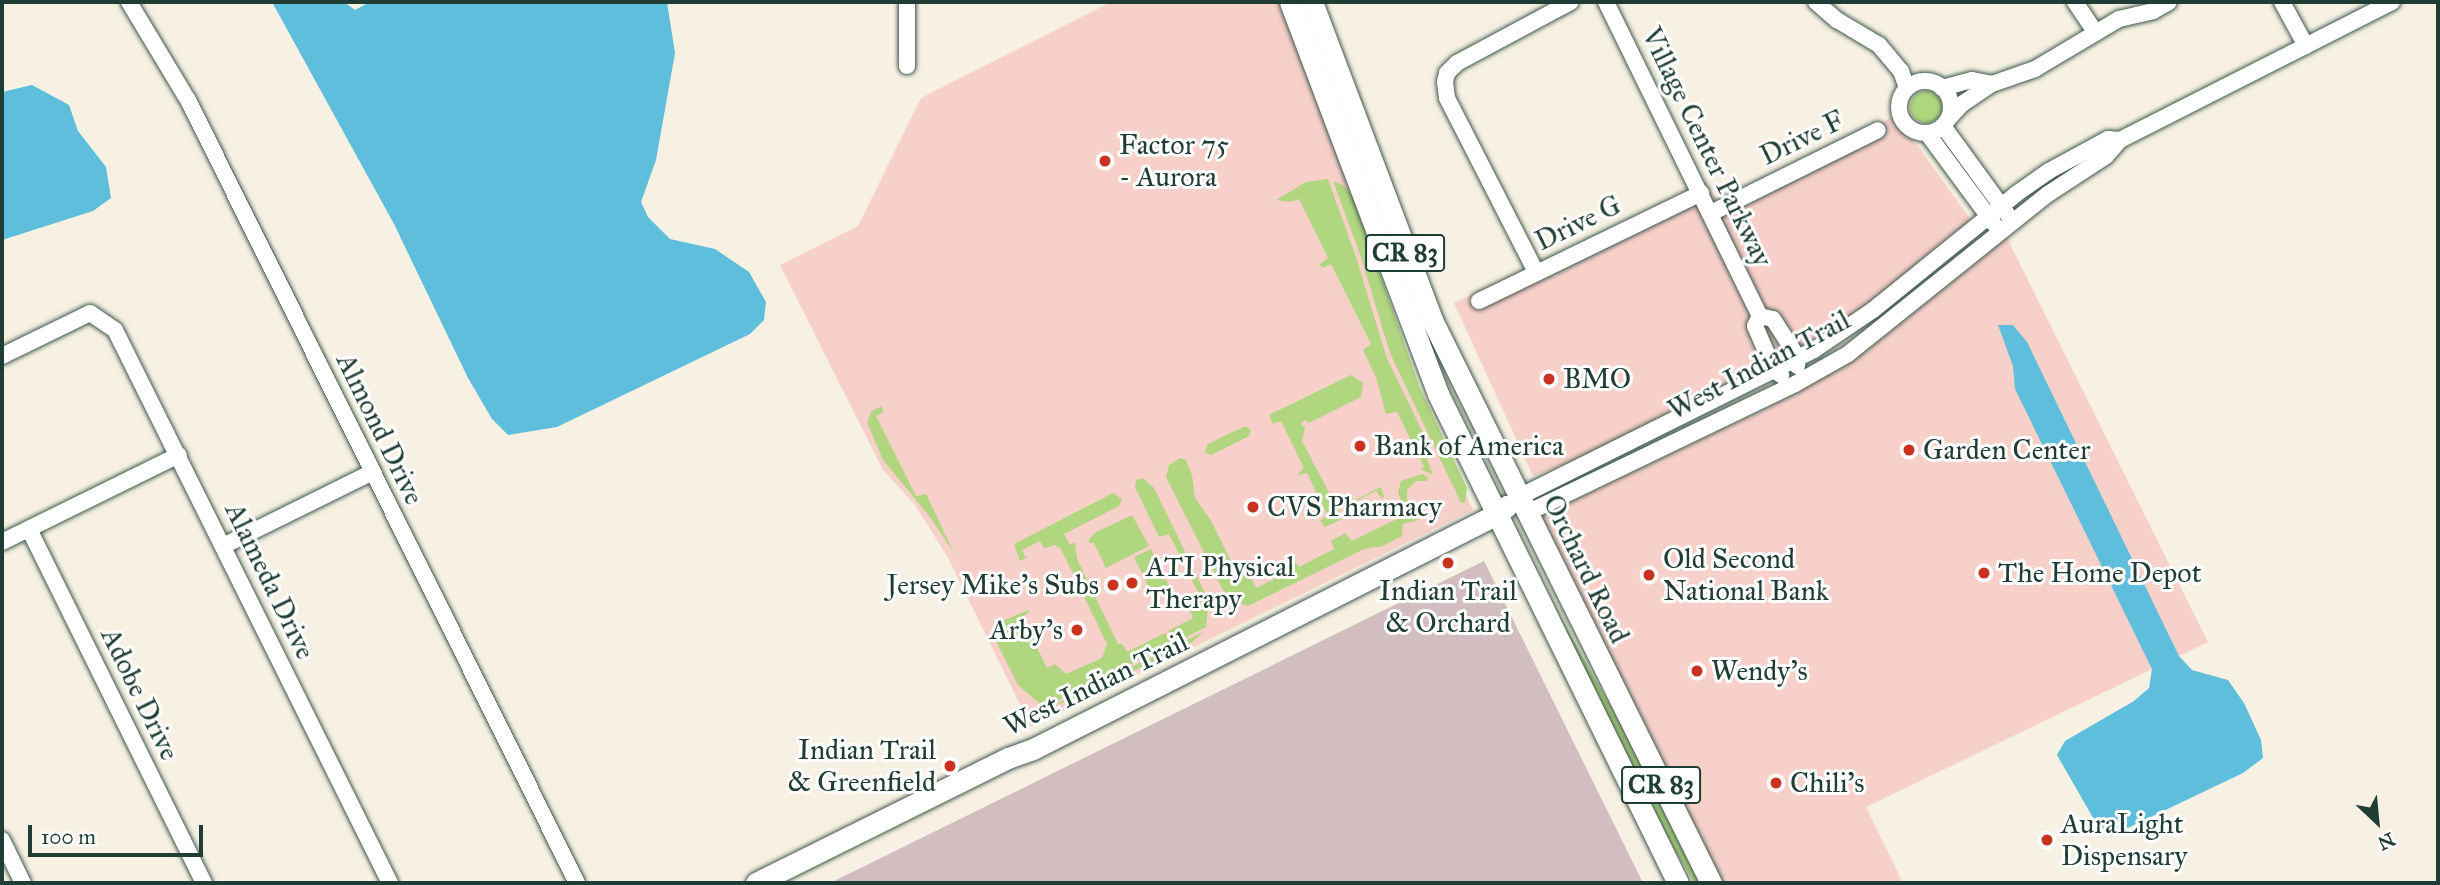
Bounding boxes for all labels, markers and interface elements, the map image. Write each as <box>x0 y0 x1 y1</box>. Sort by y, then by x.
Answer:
street label: Village Center Parkway <box>1634 22 1780 272</box>
street label: Drive F <box>1755 103 1849 173</box>
place label: Factor 75 - Aurora <box>1119 128 1229 194</box>
marker: Factor 75 - Aurora <box>1097 153 1113 169</box>
street label: Drive G <box>1530 188 1626 258</box>
road number: CR 83 <box>1365 230 1445 276</box>
street label: West Indian Trail <box>1662 303 1856 427</box>
street label: Almond Drive <box>329 348 431 510</box>
place label: BMO <box>1563 362 1631 396</box>
marker: BMO <box>1541 371 1557 387</box>
place label: Bank of America <box>1374 429 1564 463</box>
place label: Garden Center <box>1923 433 2090 467</box>
marker: Bank of America <box>1352 438 1368 454</box>
marker: Garden Center <box>1901 442 1917 458</box>
street label: Orchard Road <box>1536 489 1636 649</box>
place label: CVS Pharmacy <box>1267 490 1442 524</box>
street label: Alameda Drive <box>218 497 322 665</box>
marker: CVS Pharmacy <box>1245 499 1261 515</box>
place label: Old Second National Bank <box>1663 542 1829 608</box>
place label: ATI Physical Therapy <box>1146 550 1295 616</box>
marker: Indian Trail & Orchard <box>1440 555 1456 571</box>
place label: The Home Depot <box>1998 556 2202 590</box>
marker: The Home Depot <box>1976 565 1992 581</box>
marker: Old Second National Bank <box>1641 567 1657 583</box>
place label: Jersey Mike's Subs <box>886 568 1099 602</box>
place label: Indian Trail & Orchard <box>1379 574 1517 640</box>
marker: ATI Physical Therapy <box>1124 575 1140 591</box>
marker: Jersey Mike's Subs <box>1105 577 1121 593</box>
place label: Arby's <box>990 613 1063 647</box>
street label: Adobe Drive <box>94 622 186 766</box>
marker: Arby's <box>1069 622 1085 638</box>
street label: West Indian Trail <box>998 625 1194 743</box>
place label: Wendy's <box>1711 654 1808 688</box>
marker: Wendy's <box>1689 663 1705 679</box>
place label: Indian Trail & Greenfield <box>788 733 936 799</box>
marker: Indian Trail & Greenfield <box>942 758 958 774</box>
road number: CR 83 <box>1621 762 1701 807</box>
place label: Chili's <box>1790 766 1865 800</box>
marker: Chili's <box>1768 775 1784 791</box>
north arrow <box>2342 787 2412 857</box>
place label: AuraLight Dispensary <box>2061 807 2187 873</box>
scale bar <box>32 812 206 856</box>
text: 100 m <box>41 824 96 850</box>
text: N <box>2374 827 2399 855</box>
marker: AuraLight Dispensary <box>2039 832 2055 848</box>

